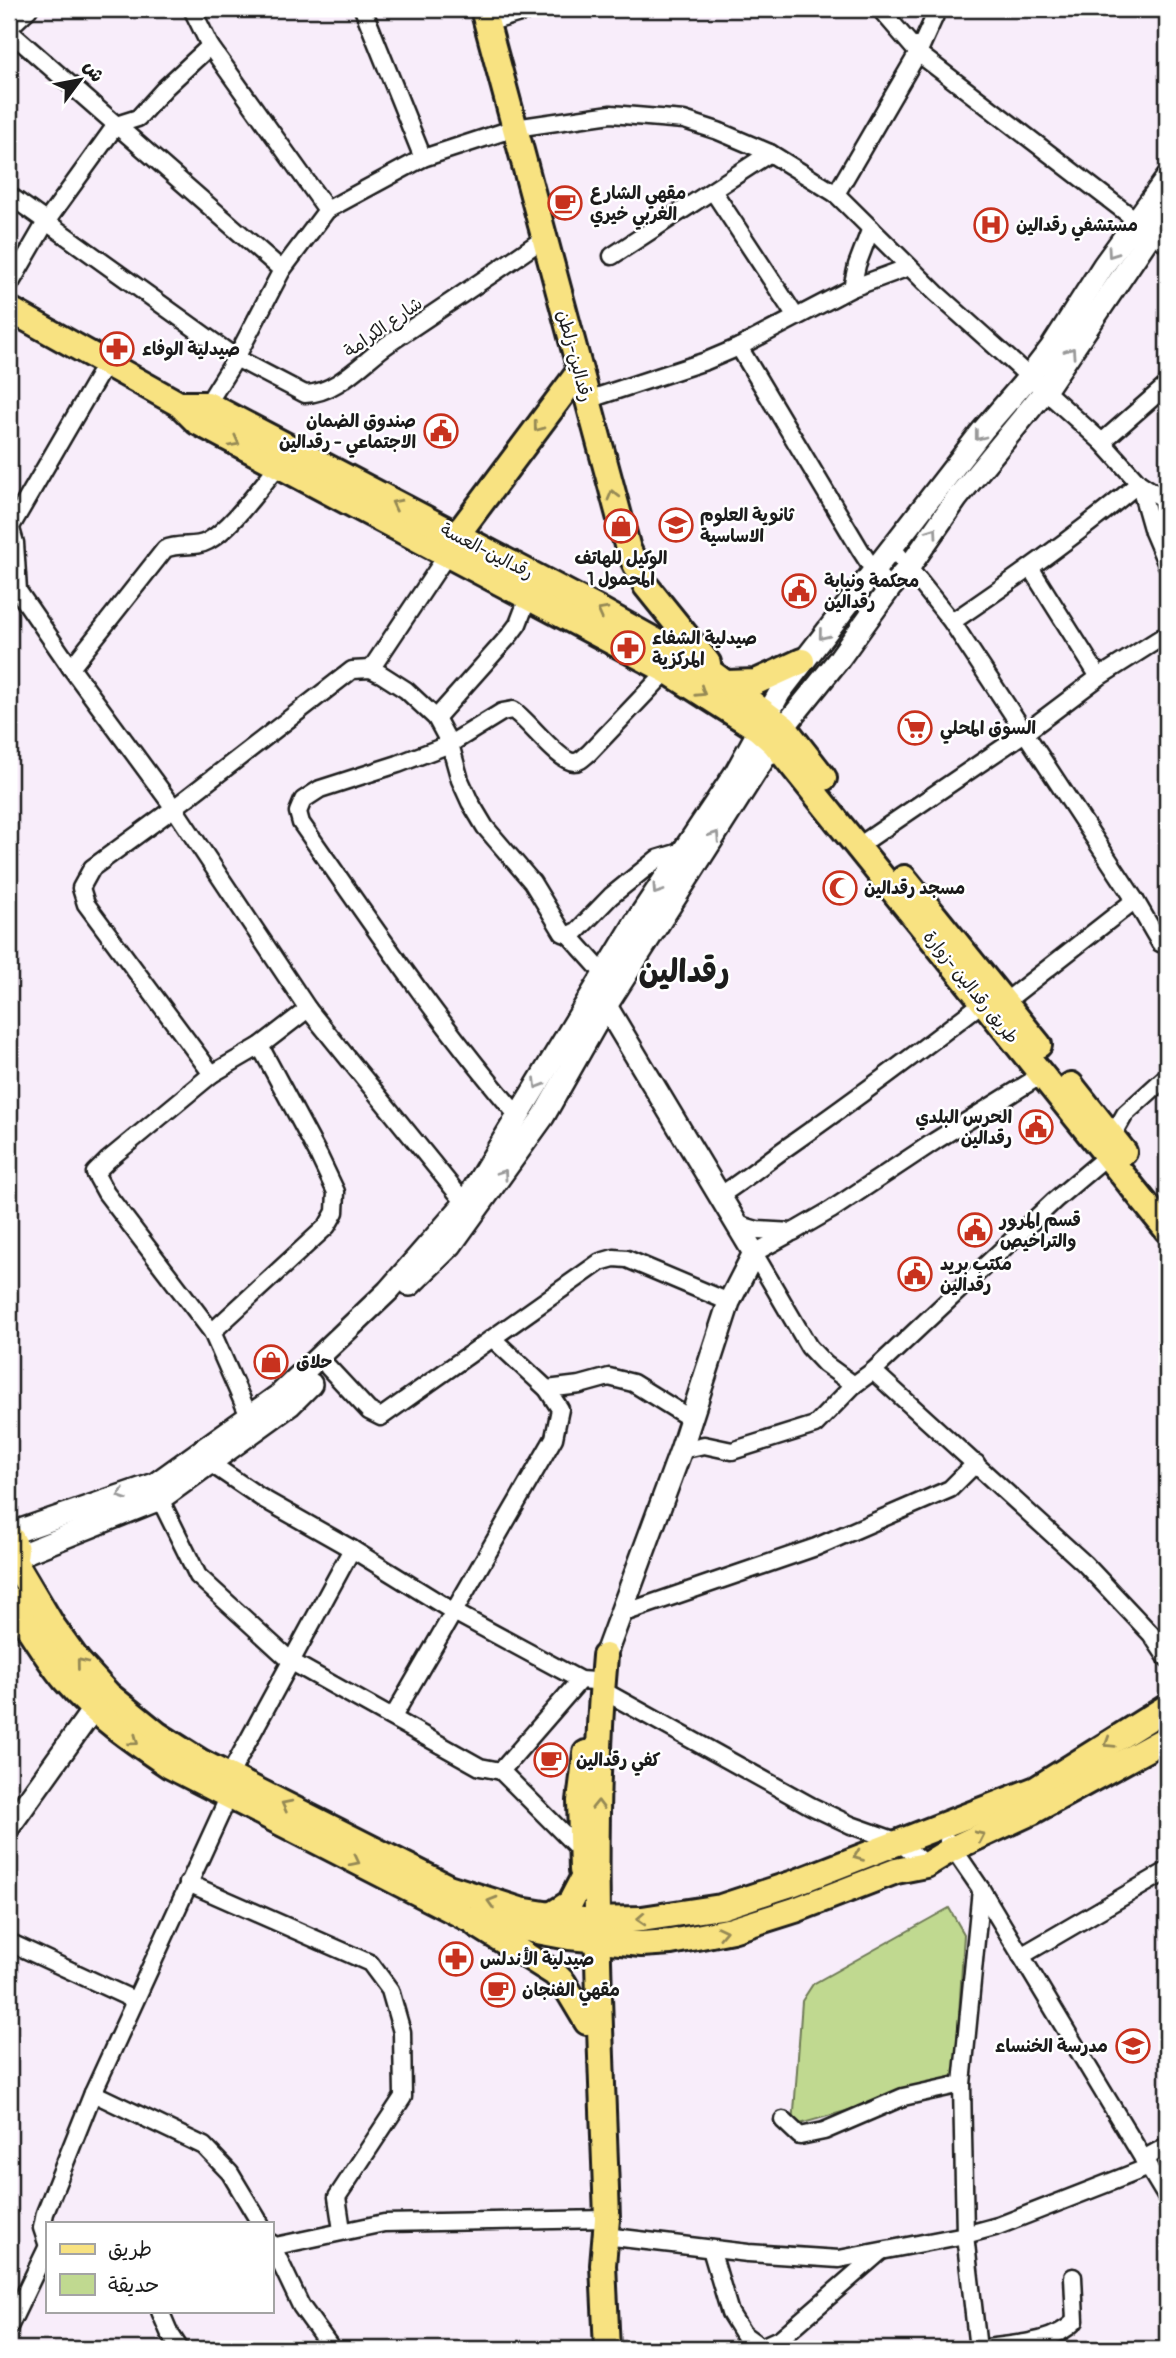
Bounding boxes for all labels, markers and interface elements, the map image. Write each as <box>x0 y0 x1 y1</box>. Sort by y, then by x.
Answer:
north arrow <box>46 46 116 116</box>
text: ش <box>78 56 109 87</box>
place label: مقهي الشارع الغربي خيري <box>590 182 686 230</box>
cafe icon: مقهي الشارع الغربي خيري <box>546 184 584 222</box>
hospital icon: مستشفي رقدالين <box>972 206 1010 244</box>
place label: مستشفي رقدالين <box>1016 214 1138 241</box>
one-way arrow <box>1108 245 1120 258</box>
street label: شارع الكرامة <box>340 292 427 363</box>
street label: رقدالين-زلطن <box>551 308 598 405</box>
pharmacy icon: صيدلية الوفاء <box>98 330 136 368</box>
place label: صيدلية الوفاء <box>142 338 240 361</box>
one-way arrow <box>1063 347 1075 360</box>
place label: صندوق الضمان الاجتماعي - رقدالين <box>279 410 416 458</box>
public building icon: صندوق الضمان الاجتماعي - رقدالين <box>422 412 460 450</box>
one-way arrow <box>534 419 547 431</box>
one-way arrow <box>974 429 987 441</box>
one-way arrow <box>228 433 240 447</box>
one-way arrow <box>607 489 621 501</box>
one-way arrow <box>391 499 403 513</box>
place label: ثانوية العلوم الاساسية <box>700 504 796 548</box>
school or university icon: ثانوية العلوم الاساسية <box>657 506 695 544</box>
shop icon: الوكيل للهاتف المحمول 1 <box>602 507 640 545</box>
street label: رقدالين-العسة <box>436 518 537 585</box>
one-way arrow <box>925 527 937 540</box>
place label: الوكيل للهاتف المحمول 1 <box>575 547 667 591</box>
place label: محكمة ونيابة رقدالين <box>824 570 919 614</box>
public building icon: محكمة ونيابة رقدالين <box>780 572 818 610</box>
one-way arrow <box>597 606 610 620</box>
place label: صيدلية الشفاء المركزية <box>652 627 757 671</box>
one-way arrow <box>819 627 832 639</box>
pharmacy icon: صيدلية الشفاء المركزية <box>609 629 647 667</box>
one-way arrow <box>693 683 706 696</box>
supermarket icon: السوق المحلي <box>896 709 934 747</box>
place label: السوق المحلي <box>940 717 1036 744</box>
one-way arrow <box>707 830 720 843</box>
mosque icon: مسجد رقدالين <box>821 869 859 907</box>
place label: مسجد رقدالين <box>864 877 965 900</box>
one-way arrow <box>653 882 665 895</box>
street label: طريق رقدالين -زوارة <box>918 926 1023 1049</box>
district label: رقدالين <box>638 952 730 992</box>
one-way arrow <box>533 1076 546 1089</box>
place label: الحرس البلدي رقدالين <box>915 1106 1012 1150</box>
public building icon: الحرس البلدي رقدالين <box>1017 1108 1055 1146</box>
one-way arrow <box>495 1169 507 1182</box>
place label: قسم المرور والتراخيص <box>998 1209 1081 1253</box>
public building icon: قسم المرور والتراخيص <box>956 1211 994 1249</box>
place label: مكتب بريد رقدالين <box>940 1253 1012 1297</box>
public building icon: مكتب بريد رقدالين <box>896 1255 934 1293</box>
shop icon: حلاق <box>252 1343 290 1381</box>
place label: حلاق <box>296 1351 333 1374</box>
one-way arrow <box>116 1487 129 1501</box>
one-way arrow <box>77 1659 89 1672</box>
one-way arrow <box>126 1733 139 1745</box>
one-way arrow <box>1104 1734 1117 1747</box>
cafe icon: كفي رقدالين <box>532 1741 570 1779</box>
place label: كفي رقدالين <box>576 1749 660 1776</box>
one-way arrow <box>591 1799 606 1810</box>
one-way arrow <box>281 1800 293 1814</box>
one-way arrow <box>973 1830 985 1844</box>
one-way arrow <box>853 1848 866 1862</box>
one-way arrow <box>348 1853 360 1867</box>
one-way arrow <box>486 1896 498 1911</box>
one-way arrow <box>635 1911 646 1926</box>
one-way arrow <box>716 1925 728 1940</box>
pharmacy icon: صيدلية الأندلس <box>437 1940 475 1978</box>
place label: صيدلية الأندلس <box>480 1947 594 1971</box>
cafe icon: مقهي الفنجان <box>479 1971 517 2009</box>
place label: مقهي الفنجان <box>522 1979 620 2006</box>
school or university icon: مدرسة الخنساء <box>1114 2027 1152 2065</box>
place label: مدرسة الخنساء <box>995 2035 1108 2058</box>
legend <box>46 2222 273 2312</box>
text: طريق <box>108 2236 152 2263</box>
text: حديقة <box>108 2272 159 2299</box>

